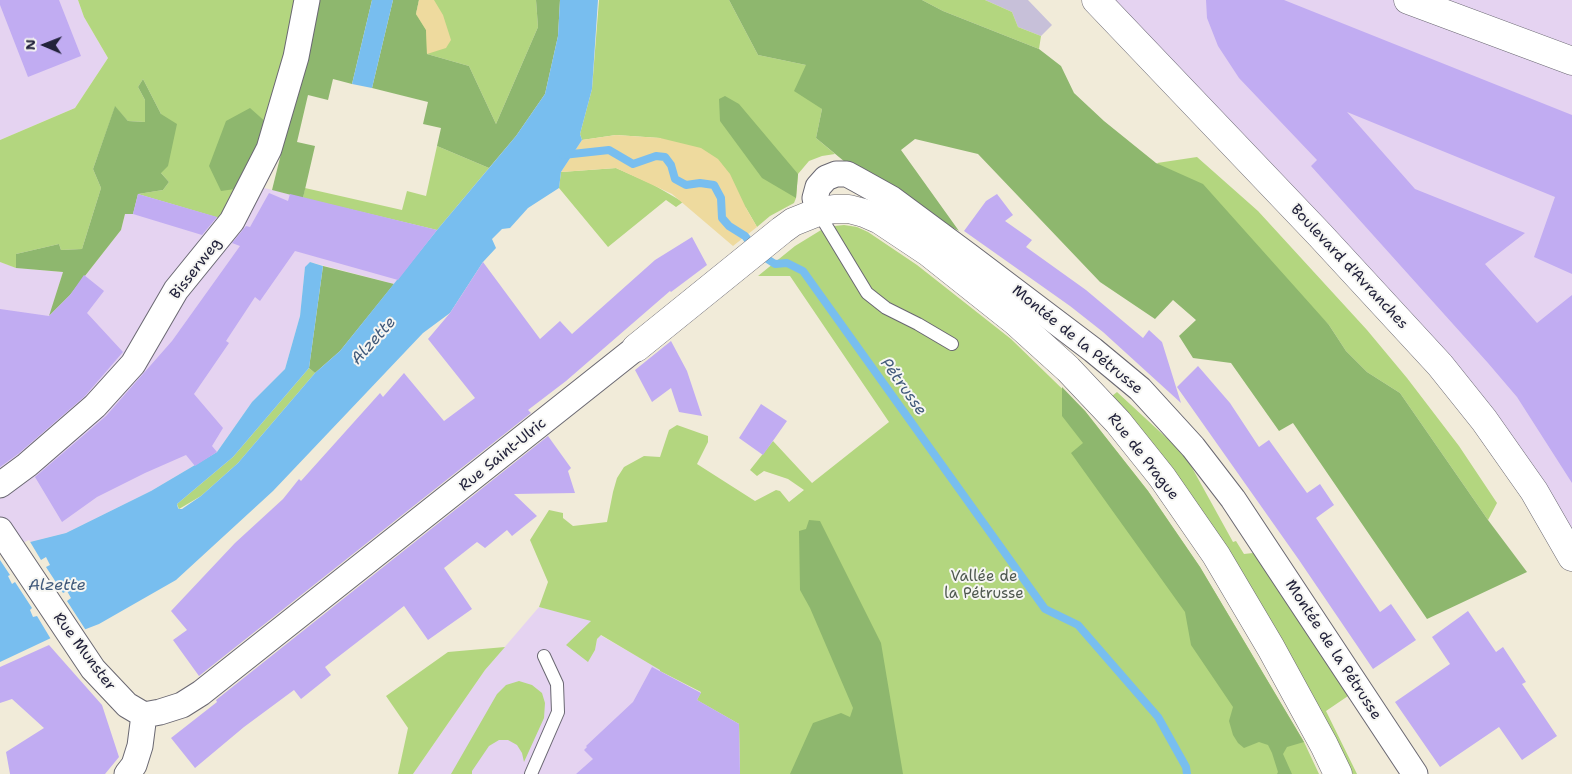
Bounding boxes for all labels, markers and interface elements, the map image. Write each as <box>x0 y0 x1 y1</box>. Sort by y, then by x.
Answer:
north arrow <box>20 20 70 70</box>
text: N <box>21 39 39 50</box>
street label: Boulevard d'Avranches <box>1286 201 1412 333</box>
street label: Bisserweg <box>167 235 225 303</box>
street label: Montée de la Pétrusse <box>1008 282 1146 398</box>
water label: Alzette <box>348 313 400 369</box>
water label: Pétrusse <box>876 355 930 419</box>
street label: Rue de Prague <box>1104 410 1182 504</box>
street label: Rue Saint-Ulric <box>456 414 550 496</box>
park label: Vallée de la Pétrusse <box>944 568 1024 603</box>
water label: Alzette <box>28 576 86 596</box>
street label: Montée de la Pétrusse <box>1281 577 1385 723</box>
street label: Rue Munster <box>49 610 119 694</box>

